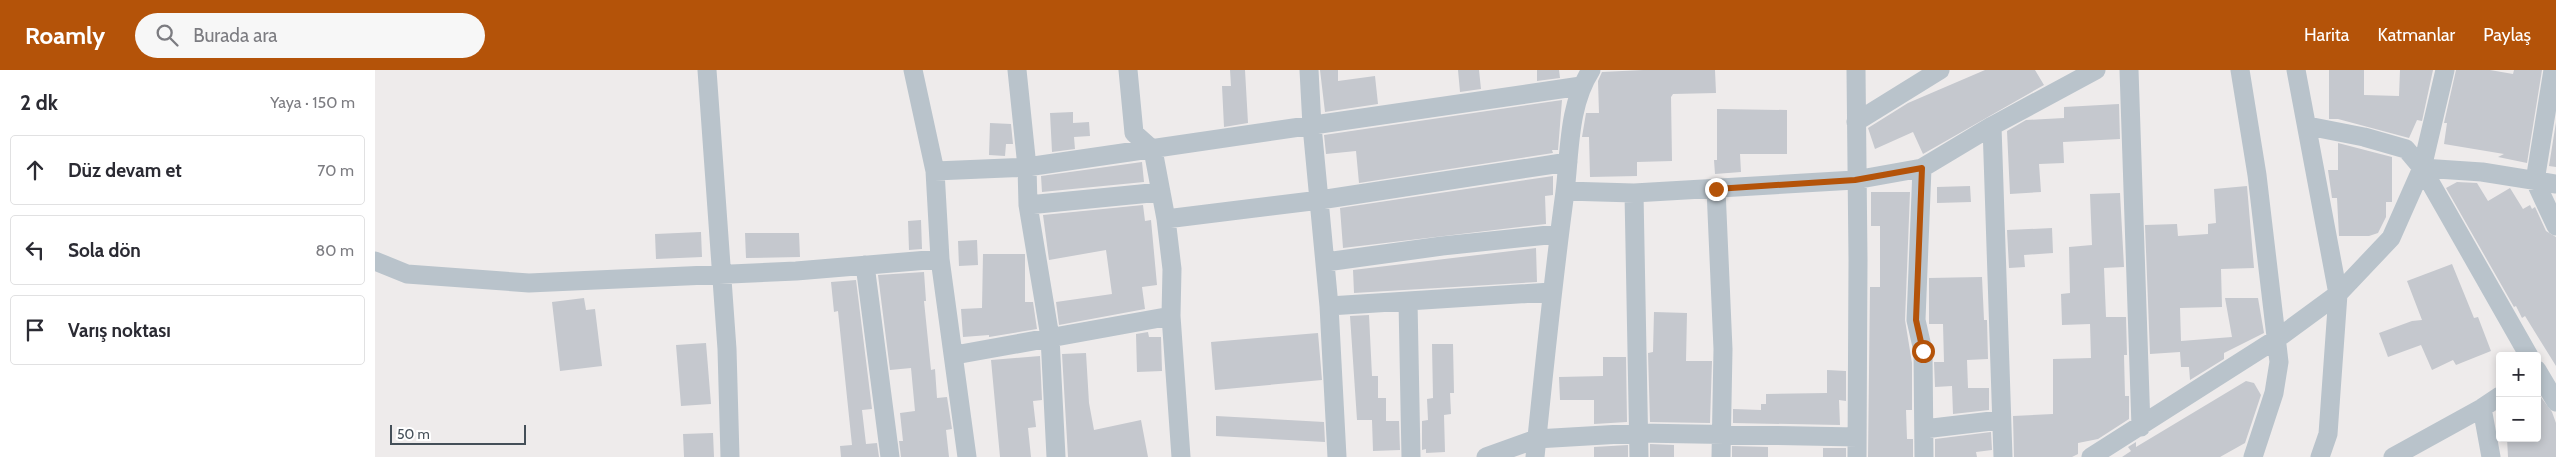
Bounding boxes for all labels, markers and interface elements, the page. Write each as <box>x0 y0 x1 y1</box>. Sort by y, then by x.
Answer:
search box <box>135 13 485 58</box>
text: Roamly <box>25 21 105 50</box>
icon: search <box>153 21 181 49</box>
text: Burada ara <box>193 24 277 47</box>
text: Harita <box>2304 24 2349 46</box>
text: Katmanlar <box>2377 24 2455 46</box>
text: Paylaş <box>2483 24 2531 46</box>
text: 2 dk <box>20 90 58 115</box>
text: Yaya · 150 m <box>270 93 355 112</box>
icon: ahead <box>21 156 49 184</box>
text: Düz devam et <box>68 159 182 182</box>
text: 70 m <box>317 161 354 180</box>
route end <box>1705 178 1728 201</box>
icon: left <box>21 236 49 264</box>
text: Sola dön <box>68 239 141 262</box>
text: 80 m <box>316 241 354 260</box>
icon: arrive <box>21 316 49 344</box>
text: Varış noktası <box>68 319 171 342</box>
route start <box>1912 340 1935 363</box>
map controls <box>2496 352 2541 442</box>
button: + <box>2496 352 2541 397</box>
button: − <box>2496 397 2541 442</box>
scale bar <box>390 422 526 445</box>
text: 50 m <box>397 425 430 443</box>

